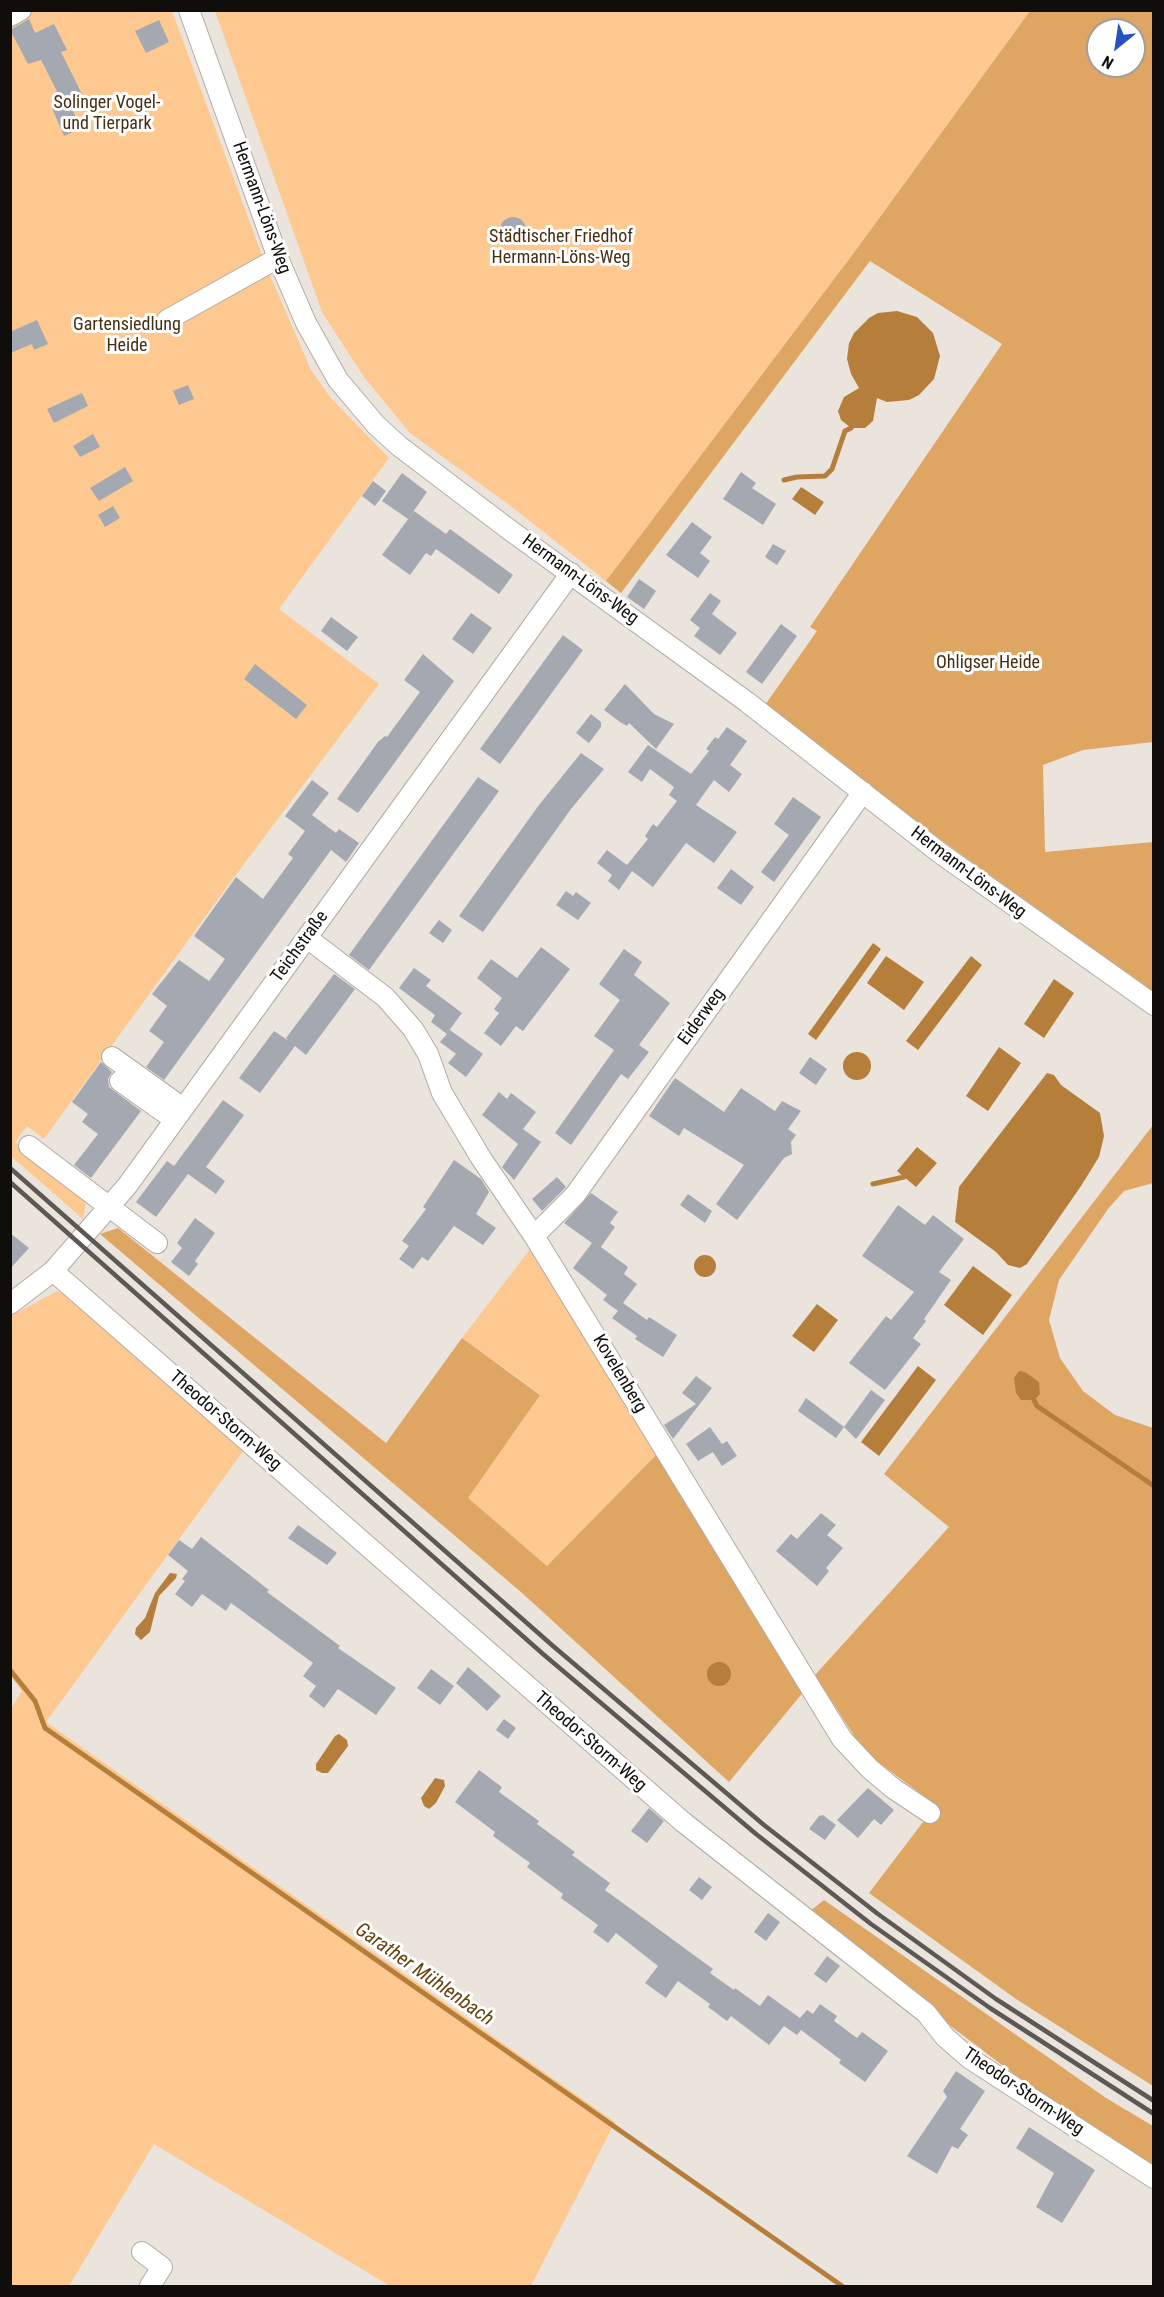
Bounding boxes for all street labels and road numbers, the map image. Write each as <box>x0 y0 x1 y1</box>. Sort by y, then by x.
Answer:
street label: Hermann-Löns-Weg <box>227 139 295 277</box>
street label: Hermann-Löns-Weg <box>517 530 643 630</box>
street label: Hermann-Löns-Weg <box>906 823 1030 923</box>
street label: Teichstraße <box>267 907 333 987</box>
street label: Eiderweg <box>674 984 730 1050</box>
street label: Kovelenberg <box>587 1331 651 1417</box>
street label: Theodor-Storm-Weg <box>165 1367 285 1475</box>
street label: Theodor-Storm-Weg <box>530 1688 650 1796</box>
street label: Theodor-Storm-Weg <box>958 2044 1088 2140</box>

